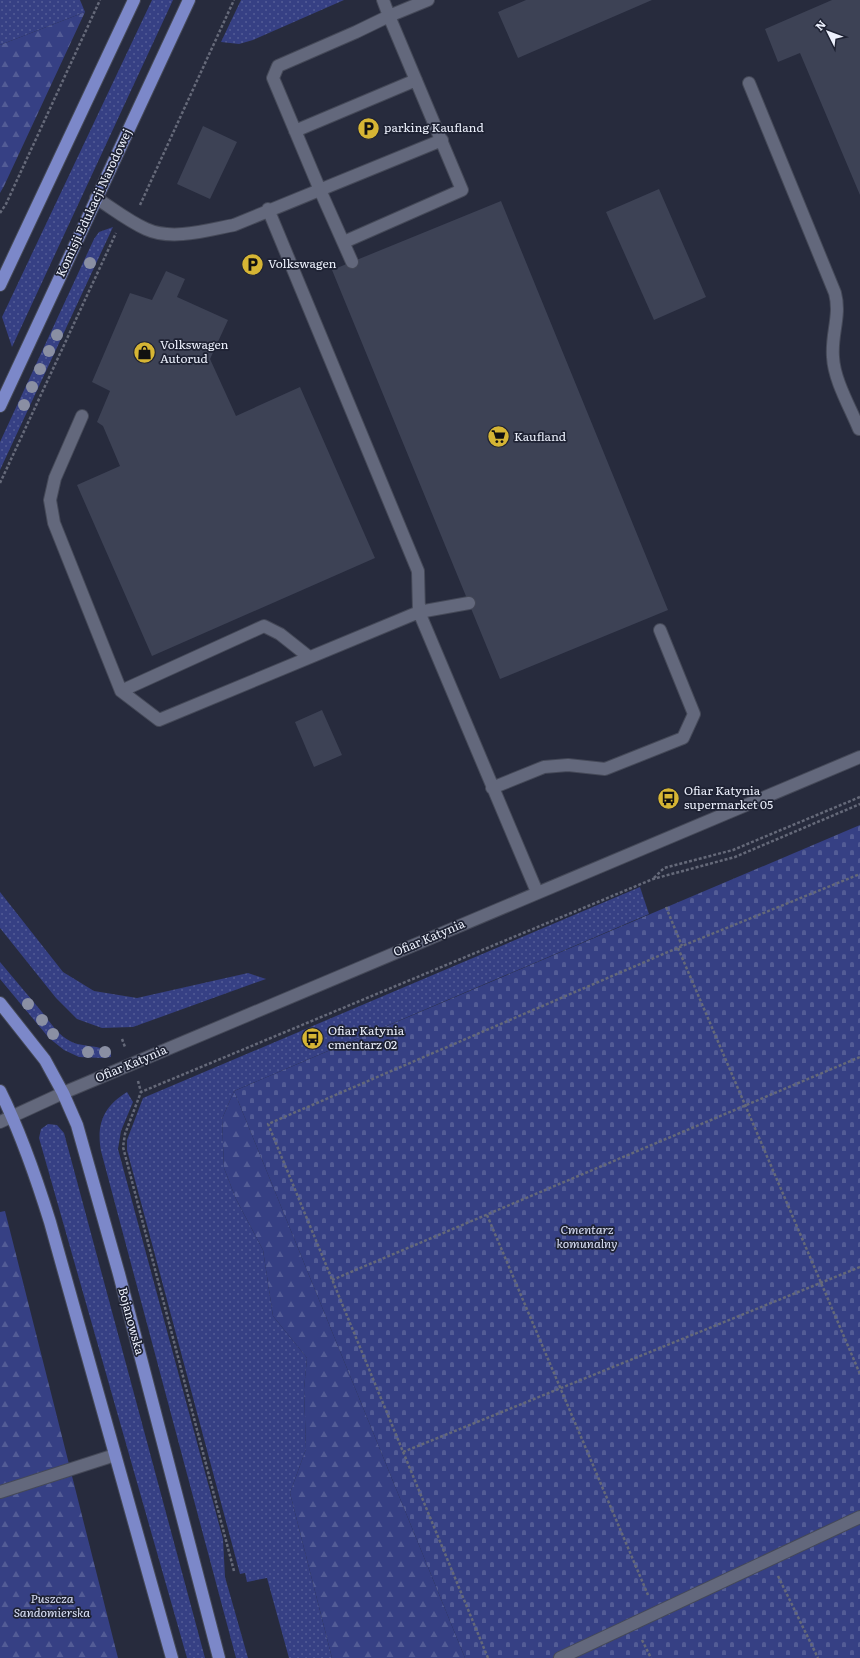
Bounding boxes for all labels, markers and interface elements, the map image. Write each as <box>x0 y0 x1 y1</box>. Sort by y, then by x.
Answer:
north arrow <box>808 12 848 52</box>
text: N <box>811 16 829 33</box>
parking icon: parking Kaufland <box>355 115 381 141</box>
place label: parking Kaufland <box>384 118 484 136</box>
street label: Komisji Edukacji Narodowej <box>51 126 135 280</box>
parking icon: Volkswagen <box>240 251 266 277</box>
place label: Volkswagen <box>268 254 337 272</box>
place label: Volkswagen Autorud <box>160 335 229 367</box>
shop icon: Volkswagen Autorud <box>132 339 158 365</box>
supermarket icon: Kaufland <box>486 424 512 450</box>
place label: Kaufland <box>514 427 567 445</box>
place label: Ofiar Katynia supermarket 05 <box>684 781 773 813</box>
bus stop icon: Ofiar Katynia supermarket 05 <box>656 785 682 811</box>
street label: Ofiar Katynia <box>390 914 468 960</box>
place label: Ofiar Katynia cmentarz 02 <box>328 1021 405 1053</box>
bus stop icon: Ofiar Katynia cmentarz 02 <box>299 1025 325 1051</box>
street label: Ofiar Katynia <box>92 1040 170 1086</box>
park label: Cmentarz komunalny <box>556 1220 618 1252</box>
street label: Bojanowska <box>114 1285 150 1357</box>
park label: Puszcza Sandomierska <box>14 1589 90 1621</box>

